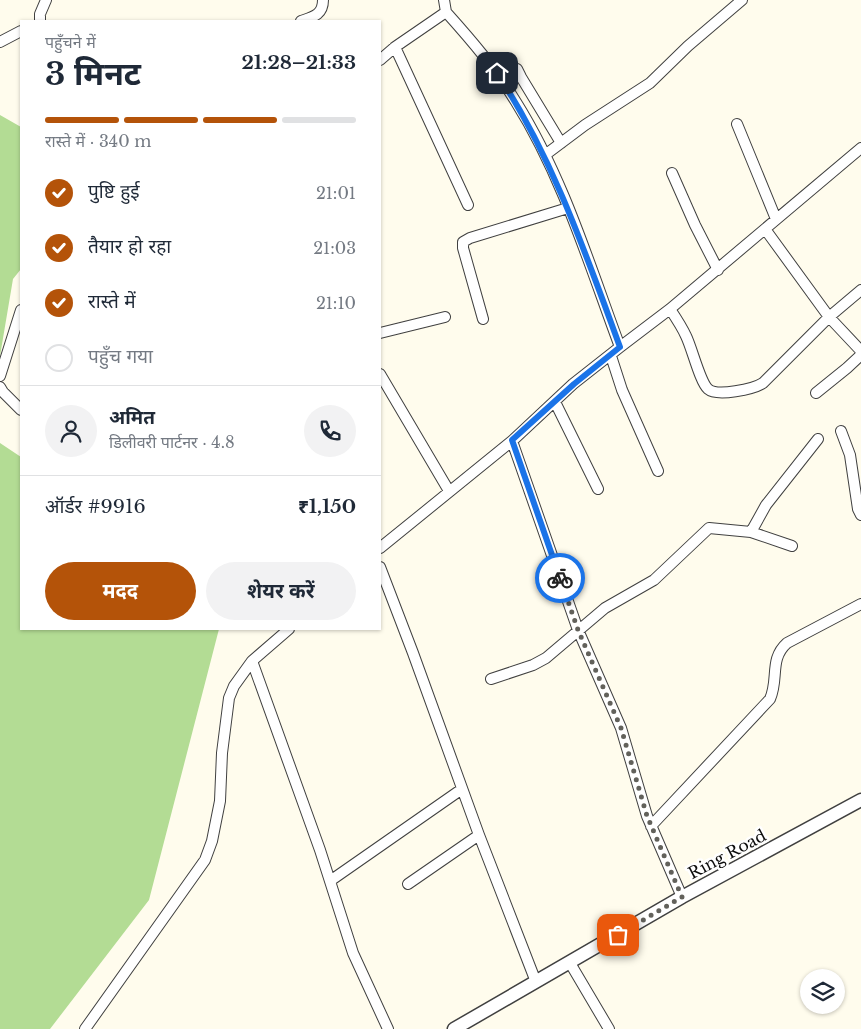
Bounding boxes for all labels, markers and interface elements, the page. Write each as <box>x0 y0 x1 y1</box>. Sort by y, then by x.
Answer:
text: पहुँचने में <box>45 32 96 52</box>
text: 21:28–21:33 <box>241 51 356 74</box>
pin <box>476 52 518 94</box>
text: 3 मिनट <box>45 54 141 94</box>
icon: home <box>483 59 511 87</box>
text: रास्ते में · 340 m <box>45 131 151 151</box>
icon: check <box>45 179 73 207</box>
text: पुष्टि हुई <box>88 180 140 203</box>
text: 21:01 <box>316 183 356 203</box>
icon: check <box>45 234 73 262</box>
text: तैयार हो रहा <box>88 235 171 258</box>
text: 21:03 <box>313 238 356 258</box>
icon: check <box>45 289 73 317</box>
text: रास्ते में <box>88 290 136 313</box>
text: 21:10 <box>316 293 356 313</box>
text: पहुँच गया <box>88 345 153 368</box>
button: person <box>45 405 97 457</box>
button: phone <box>304 405 356 457</box>
text: अमित <box>109 406 155 429</box>
text: डिलीवरी पार्टनर · 4.8 <box>109 432 235 452</box>
text: ऑर्डर #9916 <box>45 495 146 518</box>
text: ₹1,150 <box>298 495 356 518</box>
courier <box>535 553 585 603</box>
button: मदद <box>45 562 196 620</box>
button: शेयर करें <box>206 562 356 620</box>
icon: bike <box>546 564 574 592</box>
street label: Ring Road <box>684 825 770 883</box>
pin <box>597 914 639 956</box>
icon: bag <box>604 921 632 949</box>
map controls <box>800 969 845 1014</box>
button: layers <box>800 969 845 1014</box>

